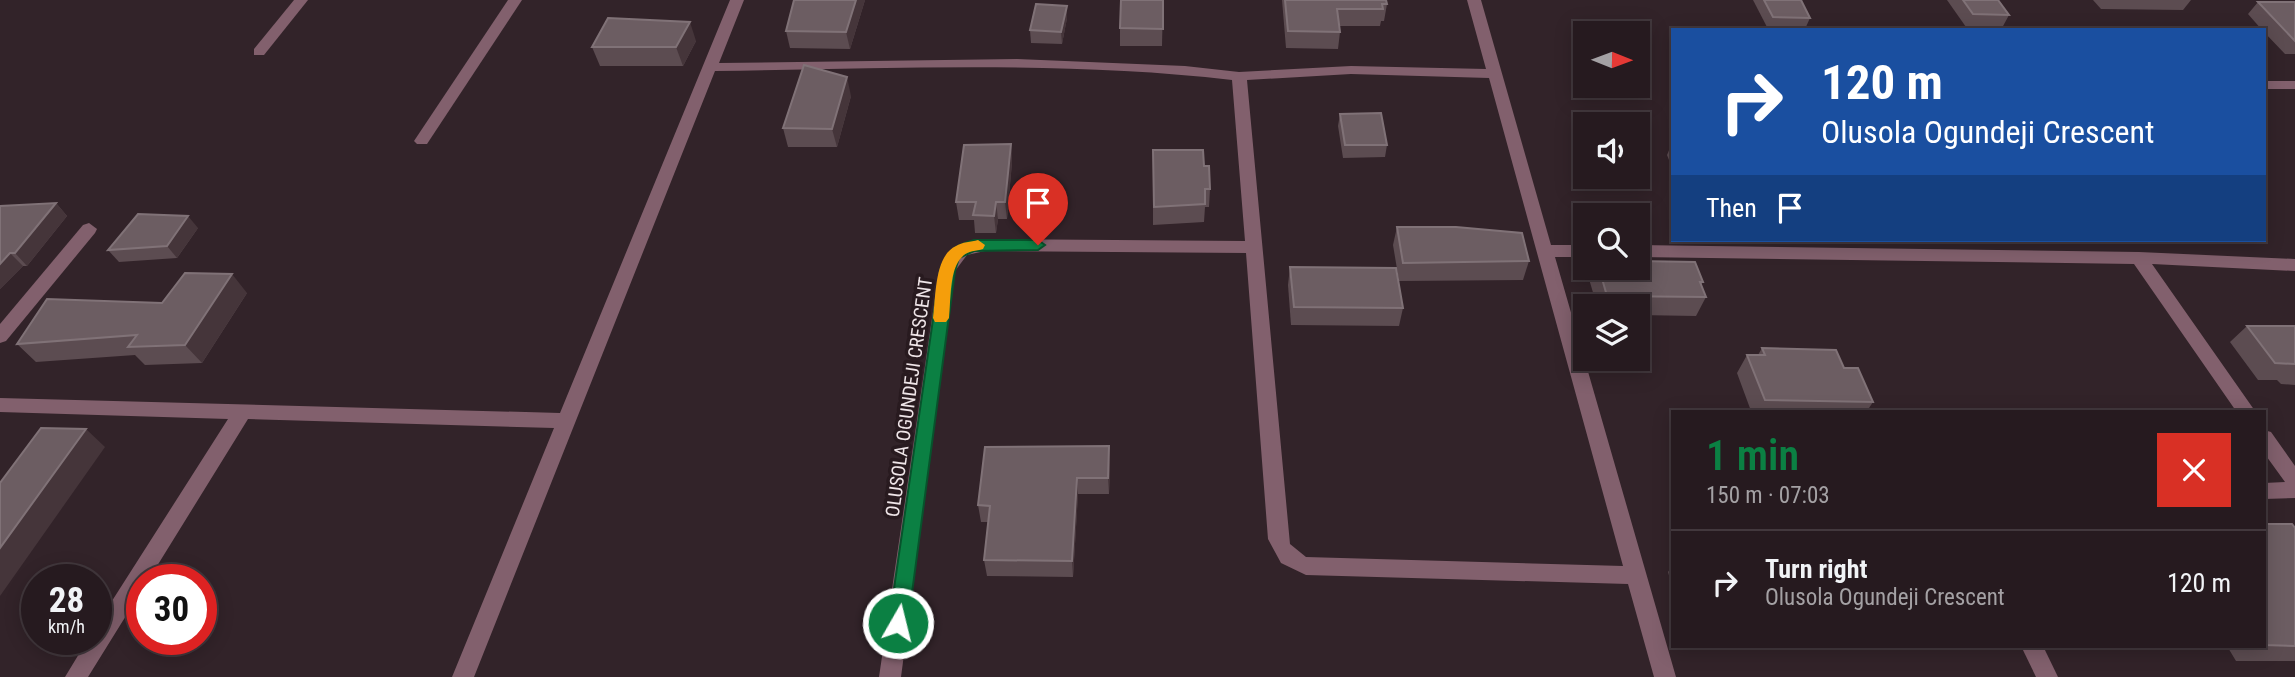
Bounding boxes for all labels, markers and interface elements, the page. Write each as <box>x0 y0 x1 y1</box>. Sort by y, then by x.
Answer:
north arrow <box>1573 21 1650 98</box>
map controls <box>1573 21 1650 371</box>
text: 120 m <box>1821 54 1943 111</box>
icon: right <box>1706 56 1797 147</box>
button: sound <box>1573 112 1650 189</box>
text: Olusola Ogundeji Crescent <box>1821 113 2154 151</box>
pin <box>1008 173 1068 245</box>
icon: arrive <box>1019 184 1057 222</box>
icon: arrive <box>1771 189 1809 227</box>
text: Then <box>1706 193 1757 223</box>
button: search <box>1573 203 1650 280</box>
street label: OLUSOLA OGUNDEJI CRESCENT <box>881 276 937 518</box>
button: layers <box>1573 294 1650 371</box>
text: 1 min <box>1706 431 1799 480</box>
button: close <box>2157 433 2231 507</box>
text: 150 m · 07:03 <box>1706 482 1830 509</box>
text: Turn right <box>1765 554 1867 584</box>
speed limit sign: 30 <box>126 564 217 655</box>
icon: right <box>1706 564 1744 602</box>
text: 120 m <box>2167 568 2231 598</box>
text: 28 <box>49 580 84 621</box>
text: Olusola Ogundeji Crescent <box>1765 584 2005 611</box>
position arrow <box>861 586 935 660</box>
text: km/h <box>48 616 85 637</box>

